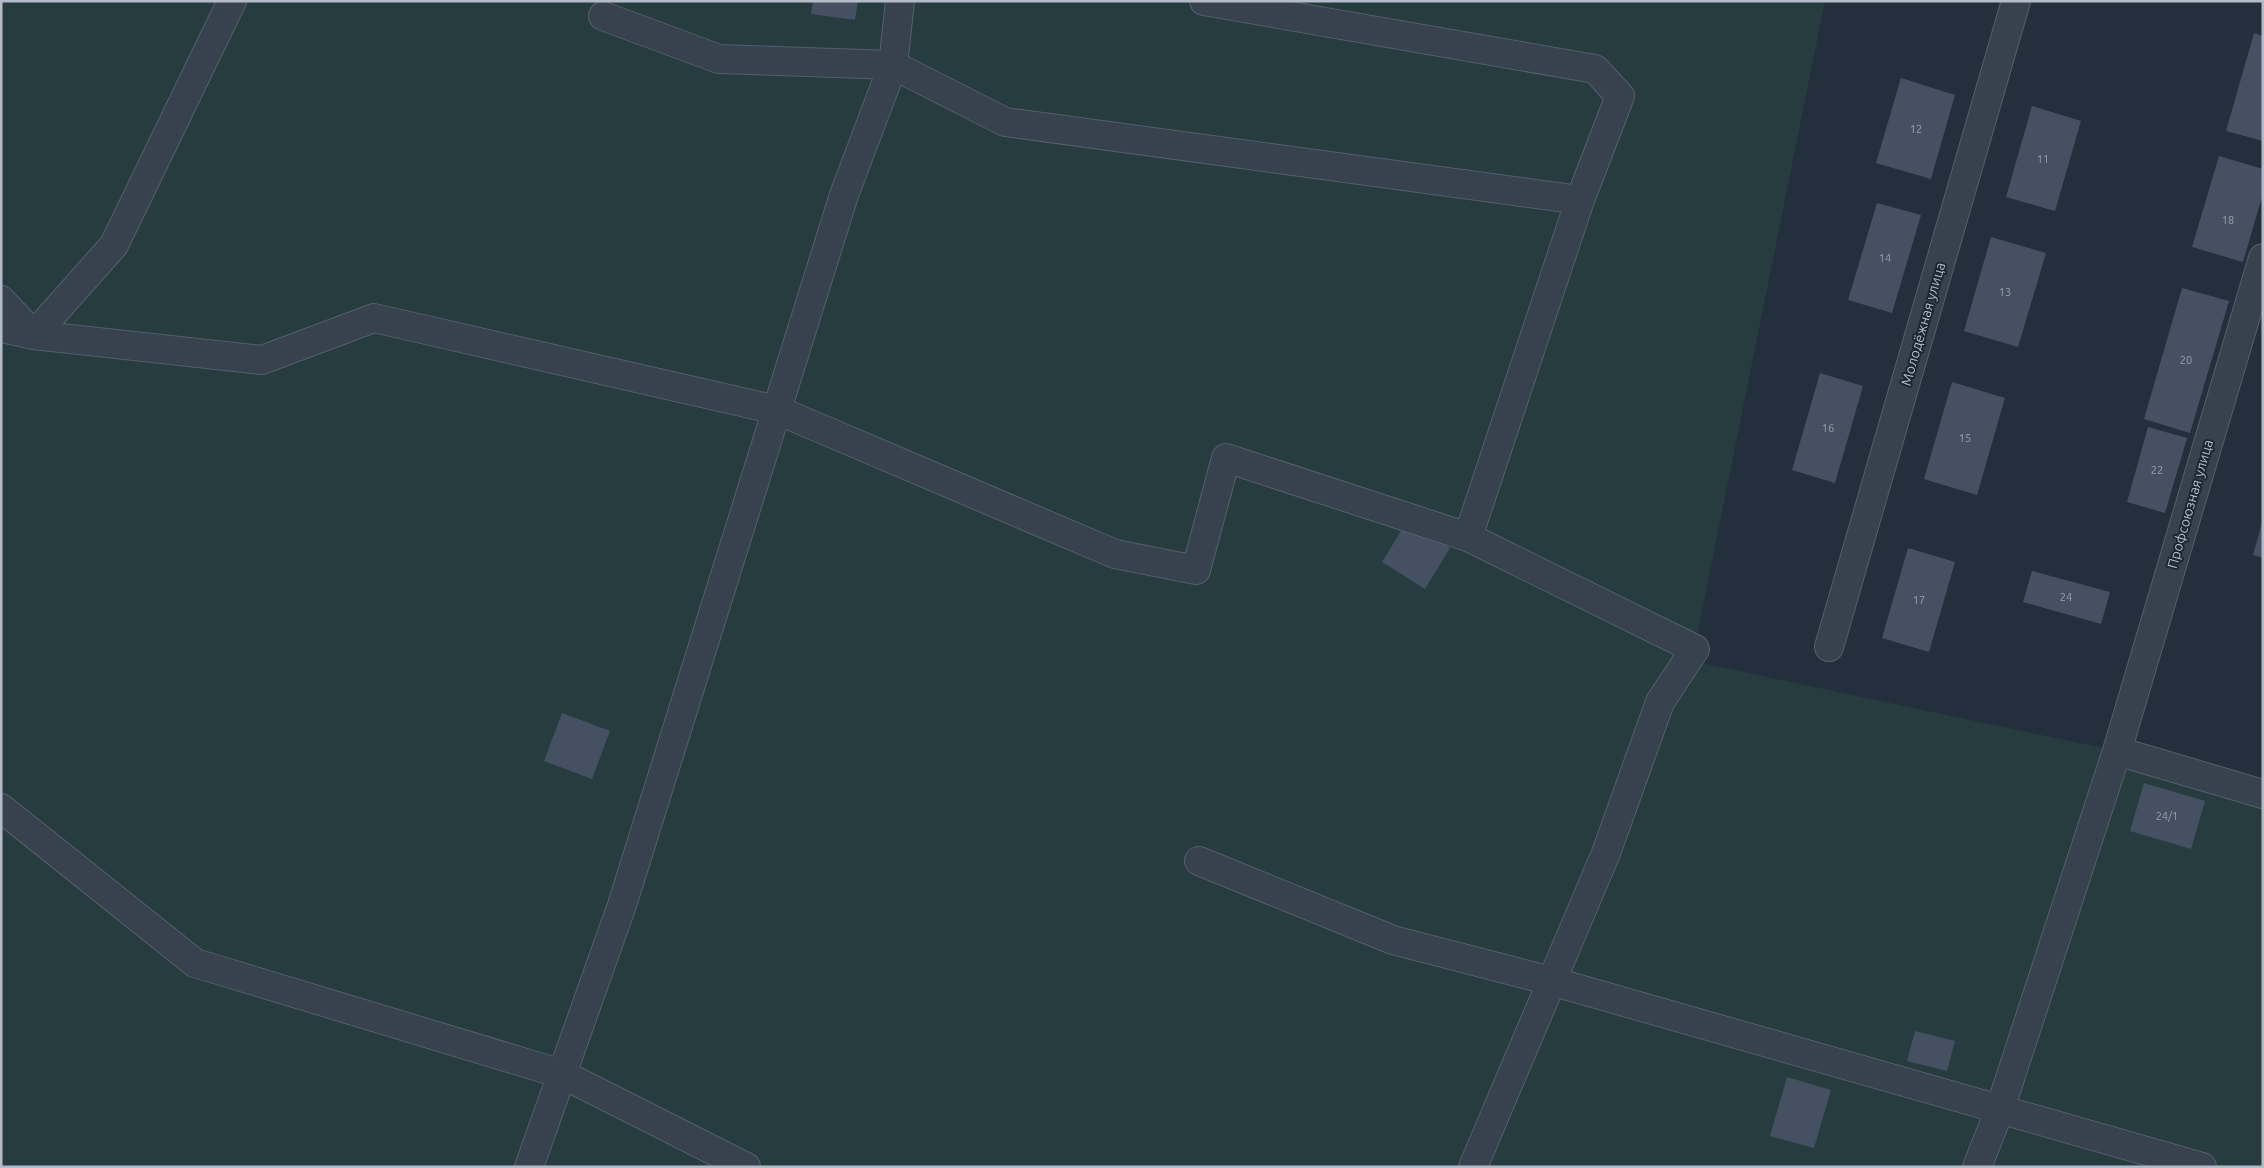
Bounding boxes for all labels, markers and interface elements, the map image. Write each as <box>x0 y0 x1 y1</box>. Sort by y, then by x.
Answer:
house number: 12 <box>1910 123 1922 135</box>
house number: 11 <box>2037 153 2049 165</box>
house number: 18 <box>2222 214 2234 226</box>
house number: 14 <box>1879 252 1891 264</box>
street label: Молодёжная улица <box>1898 261 1948 387</box>
house number: 13 <box>1999 286 2011 298</box>
house number: 20 <box>2180 354 2192 366</box>
house number: 16 <box>1822 422 1834 434</box>
house number: 15 <box>1959 432 1971 444</box>
street label: Профсоюзная улица <box>2164 438 2216 570</box>
house number: 22 <box>2151 464 2163 476</box>
house number: 24 <box>2060 591 2072 603</box>
house number: 17 <box>1913 594 1925 606</box>
house number: 24/1 <box>2156 810 2178 822</box>

